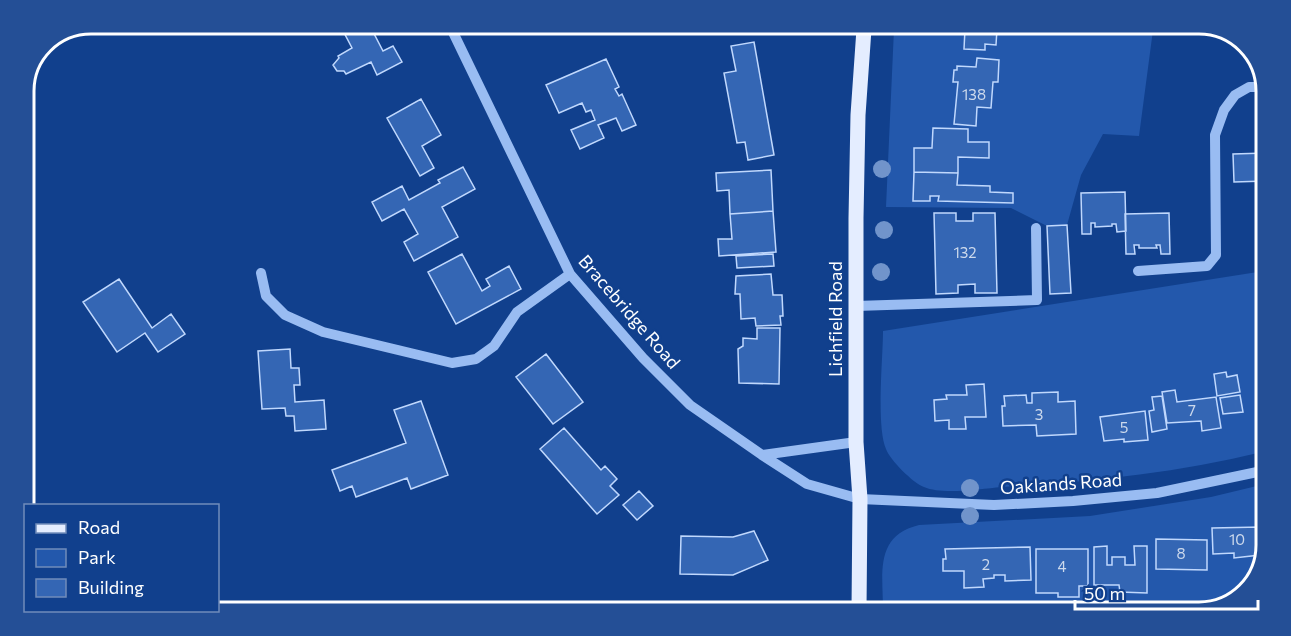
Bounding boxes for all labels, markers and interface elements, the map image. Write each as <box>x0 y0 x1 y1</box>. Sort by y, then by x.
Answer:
house number: 138 <box>962 85 986 103</box>
house number: 132 <box>953 243 977 261</box>
street label: Bracebridge Road <box>574 250 685 373</box>
street label: Lichfield Road <box>824 261 846 377</box>
house number: 7 <box>1188 401 1196 419</box>
house number: 3 <box>1035 405 1043 423</box>
house number: 5 <box>1120 418 1128 436</box>
street label: Oaklands Road <box>999 468 1123 498</box>
legend <box>24 504 219 612</box>
text: Road <box>78 516 120 538</box>
house number: 10 <box>1229 530 1245 548</box>
house number: 8 <box>1176 544 1186 562</box>
text: Park <box>78 546 116 568</box>
house number: 2 <box>982 555 990 573</box>
house number: 4 <box>1058 557 1067 575</box>
scale bar <box>1075 573 1258 611</box>
text: Building <box>78 576 144 598</box>
text: 50 m <box>1084 582 1125 604</box>

